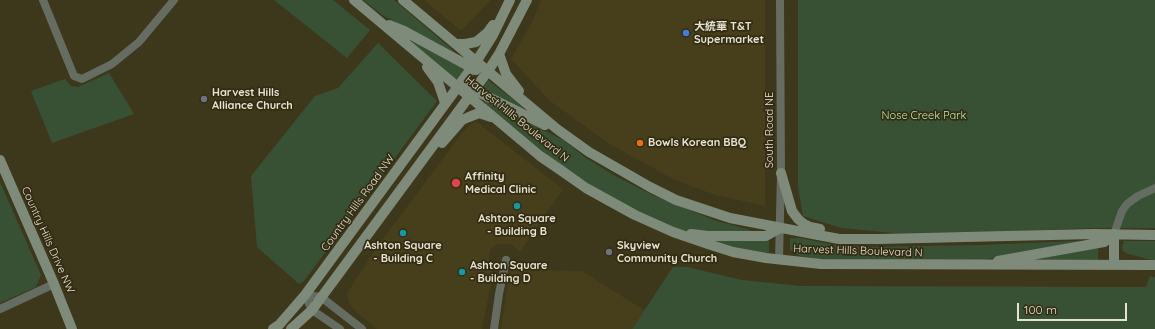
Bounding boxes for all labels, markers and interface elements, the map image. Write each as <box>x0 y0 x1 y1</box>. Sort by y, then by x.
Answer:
place label: 大統華 T&T Supermarket <box>694 20 764 46</box>
marker: 大統華 T&T Supermarket <box>681 28 691 38</box>
street label: Harvest Hills Boulevard N <box>463 73 571 165</box>
place label: Harvest Hills Alliance Church <box>212 86 293 112</box>
street label: South Road NE <box>763 92 777 168</box>
marker: Harvest Hills Alliance Church <box>199 94 209 104</box>
park label: Nose Creek Park <box>882 109 966 123</box>
place label: Bowls Korean BBQ <box>648 136 746 150</box>
marker: Bowls Korean BBQ <box>635 138 645 148</box>
street label: Country Hills Road NW <box>319 152 397 254</box>
place label: Affinity Medical Clinic <box>465 170 536 196</box>
marker: Affinity Medical Clinic <box>450 177 462 189</box>
street label: Country Hills Drive NW <box>19 185 77 295</box>
marker: Ashton Square - Building B <box>512 201 522 211</box>
place label: Ashton Square - Building B <box>478 212 556 238</box>
marker: Ashton Square - Building C <box>398 228 408 238</box>
place label: Ashton Square - Building C <box>364 239 442 265</box>
place label: Skyview Community Church <box>617 239 717 265</box>
street label: Harvest Hills Boulevard N <box>793 242 923 260</box>
marker: Skyview Community Church <box>604 247 614 257</box>
place label: Ashton Square - Building D <box>470 259 548 285</box>
marker: Ashton Square - Building D <box>457 267 467 277</box>
scale bar <box>1019 295 1129 321</box>
text: 100 m <box>1024 302 1057 317</box>

